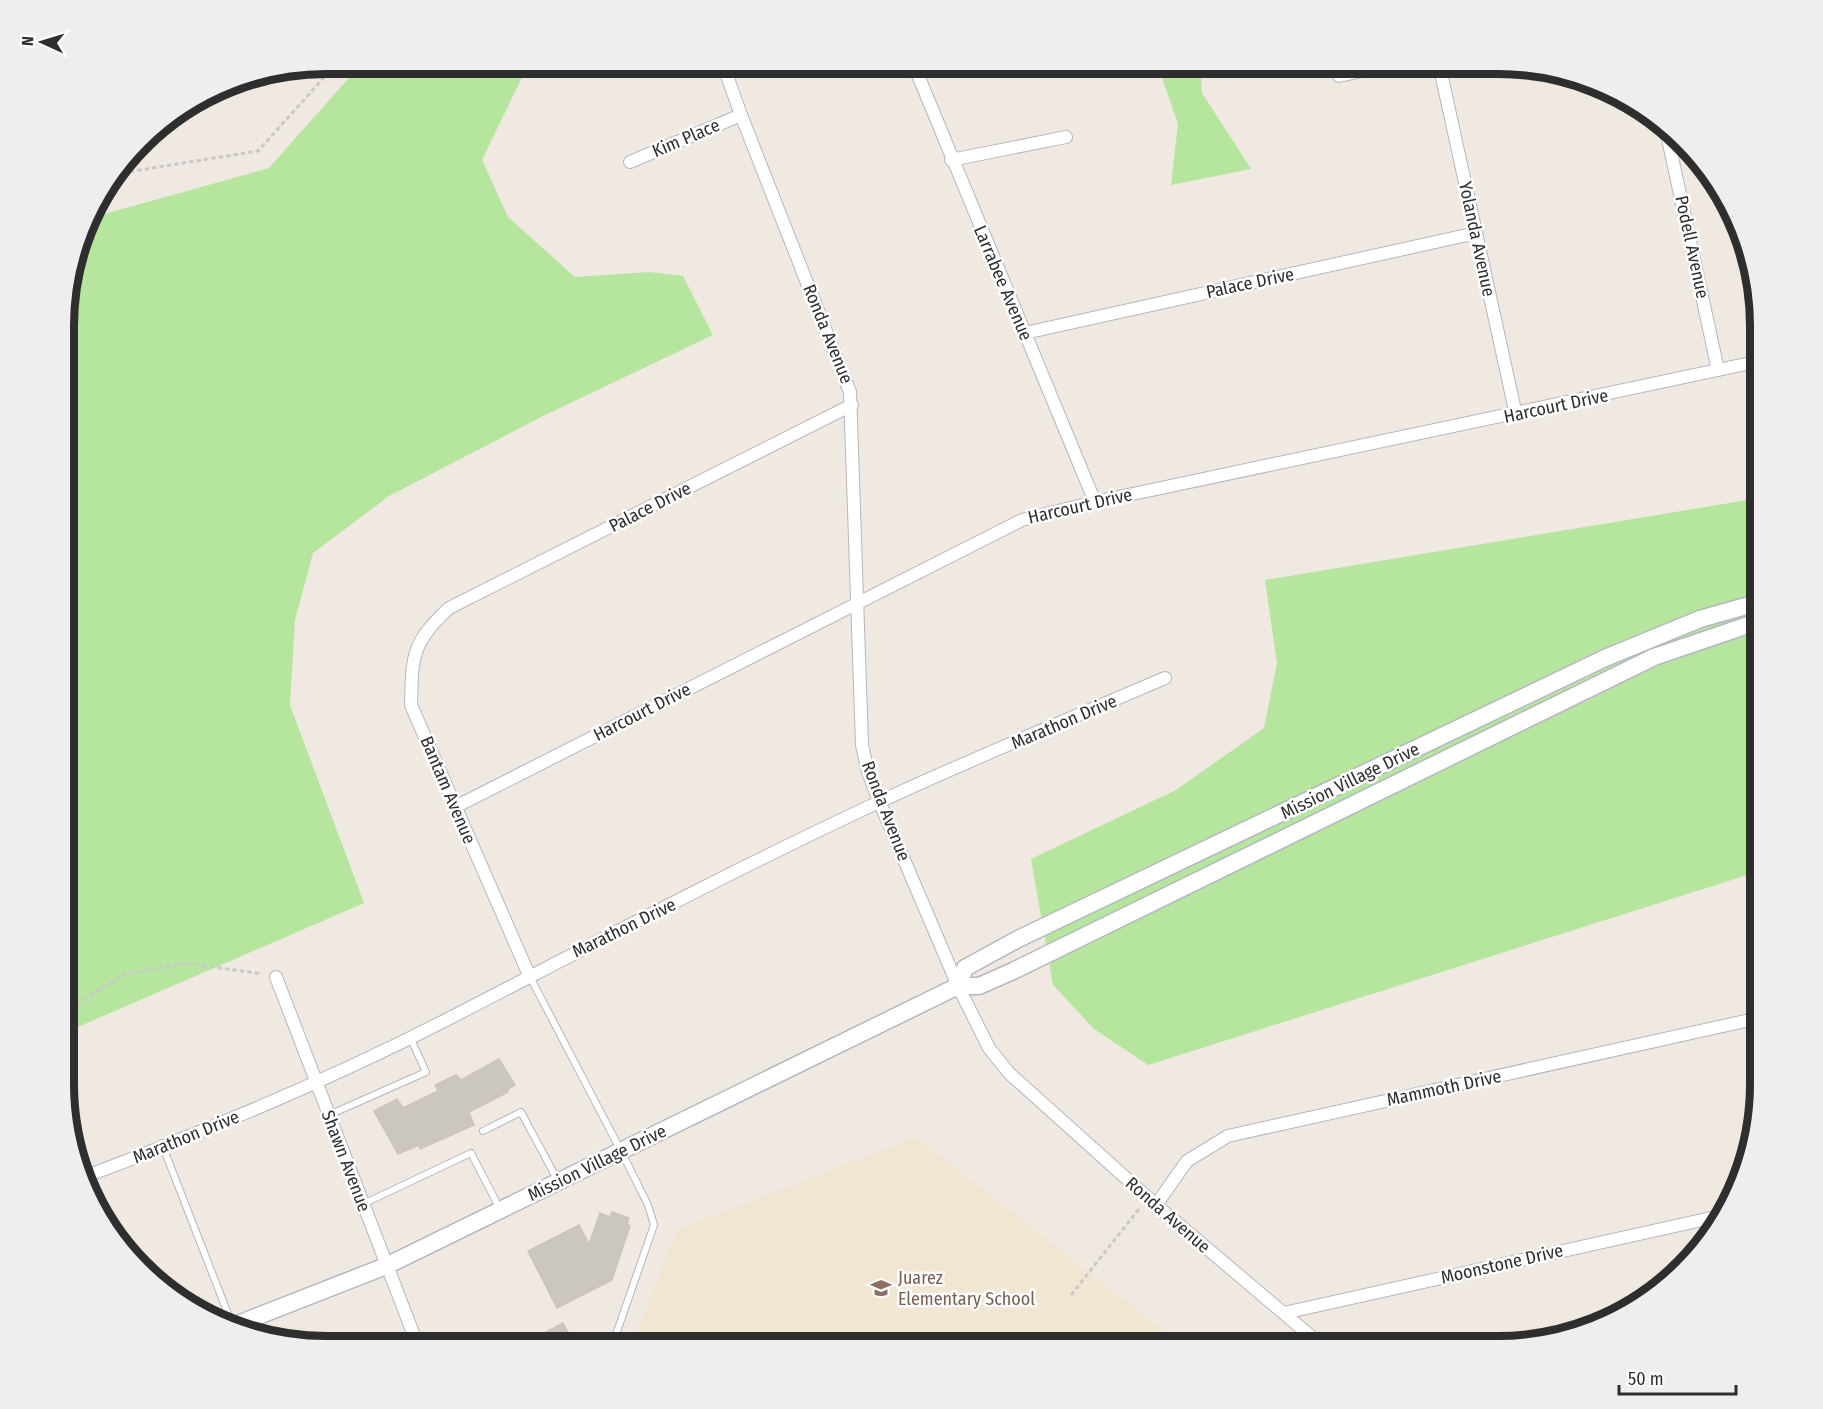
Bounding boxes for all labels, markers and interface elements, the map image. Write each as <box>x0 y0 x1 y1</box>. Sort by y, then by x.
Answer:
north arrow <box>12 12 72 72</box>
text: N <box>18 36 37 46</box>
street label: Kim Place <box>649 114 723 162</box>
street label: Yolanda Avenue <box>1454 179 1500 299</box>
street label: Podell Avenue <box>1670 193 1714 301</box>
street label: Larrabee Avenue <box>969 222 1037 344</box>
street label: Palace Drive <box>1204 263 1296 303</box>
street label: Ronda Avenue <box>798 281 858 387</box>
street label: Harcourt Drive <box>1502 384 1610 428</box>
street label: Palace Drive <box>605 477 695 537</box>
street label: Harcourt Drive <box>1026 483 1134 529</box>
street label: Harcourt Drive <box>590 678 694 746</box>
street label: Marathon Drive <box>1008 690 1120 754</box>
street label: Bantam Avenue <box>415 733 481 847</box>
street label: Mission Village Drive <box>1277 738 1423 824</box>
street label: Ronda Avenue <box>857 758 915 864</box>
street label: Marathon Drive <box>568 893 680 963</box>
street label: Mammoth Drive <box>1385 1065 1503 1111</box>
street label: Marathon Drive <box>130 1106 243 1168</box>
street label: Shawn Avenue <box>317 1107 375 1215</box>
street label: Mission Village Drive <box>524 1120 670 1206</box>
street label: Ronda Avenue <box>1121 1172 1215 1258</box>
street label: Moonstone Drive <box>1439 1239 1565 1289</box>
place label: Juarez Elementary School <box>898 1267 1035 1310</box>
school or university icon: Juarez Elementary School <box>869 1276 893 1300</box>
scale bar <box>1619 1358 1736 1396</box>
text: 50 m <box>1628 1368 1664 1390</box>

